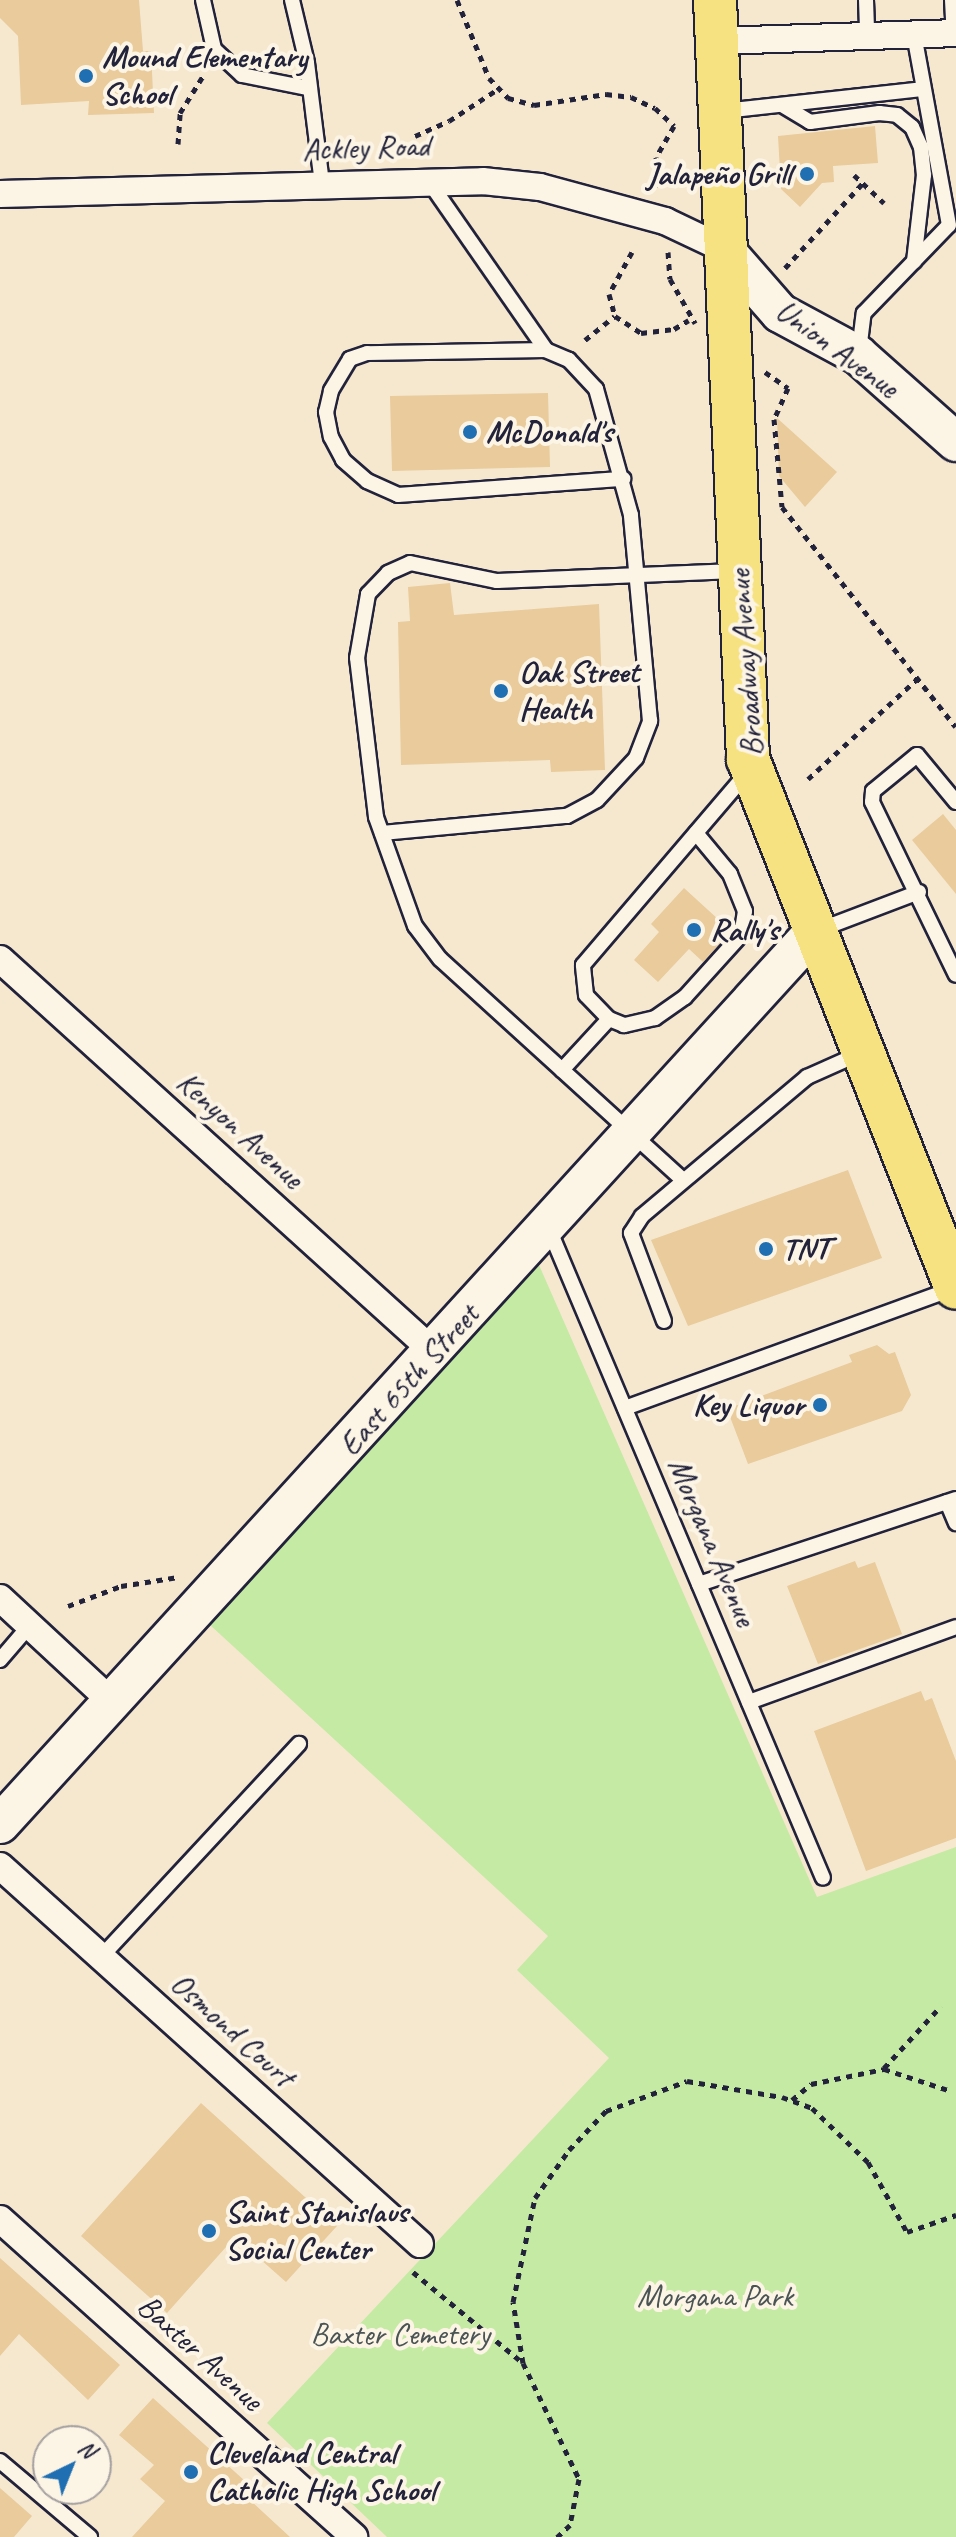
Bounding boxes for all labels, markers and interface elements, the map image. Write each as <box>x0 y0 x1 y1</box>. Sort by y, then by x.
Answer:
place label: Mound Elementary School <box>102 39 309 114</box>
marker: Mound Elementary School <box>77 67 95 85</box>
street label: Ackley Road <box>302 127 430 169</box>
place label: Jalapeño Grill <box>646 155 791 193</box>
marker: Jalapeño Grill <box>798 165 816 183</box>
street label: Union Avenue <box>768 292 906 406</box>
place label: McDonald's <box>486 413 613 451</box>
marker: McDonald's <box>461 423 479 441</box>
street label: Broadway Avenue <box>720 569 772 757</box>
place label: Oak Street Health <box>519 654 640 729</box>
marker: Oak Street Health <box>490 680 512 702</box>
place label: Rally's <box>710 911 779 949</box>
marker: Rally's <box>685 921 703 939</box>
street label: Kenyon Avenue <box>169 1063 311 1197</box>
place label: TNT <box>782 1230 829 1268</box>
marker: TNT <box>757 1240 775 1258</box>
street label: East 65th Street <box>331 1296 487 1464</box>
place label: Key Liquor <box>692 1386 804 1424</box>
marker: Key Liquor <box>811 1396 829 1414</box>
street label: Morgana Avenue <box>659 1452 765 1632</box>
street label: Osmond Court <box>162 1965 302 2095</box>
place label: Saint Stanislaus Social Center <box>225 2194 410 2269</box>
marker: Saint Stanislaus Social Center <box>200 2222 218 2240</box>
park label: Morgana Park <box>637 2277 793 2315</box>
street label: Baxter Avenue <box>129 2287 271 2419</box>
park label: Baxter Cemetery <box>310 2315 490 2353</box>
north arrow <box>32 2425 112 2505</box>
text: N <box>72 2434 102 2464</box>
place label: Cleveland Central Catholic High School <box>207 2435 435 2510</box>
marker: Cleveland Central Catholic High School <box>182 2463 200 2481</box>

